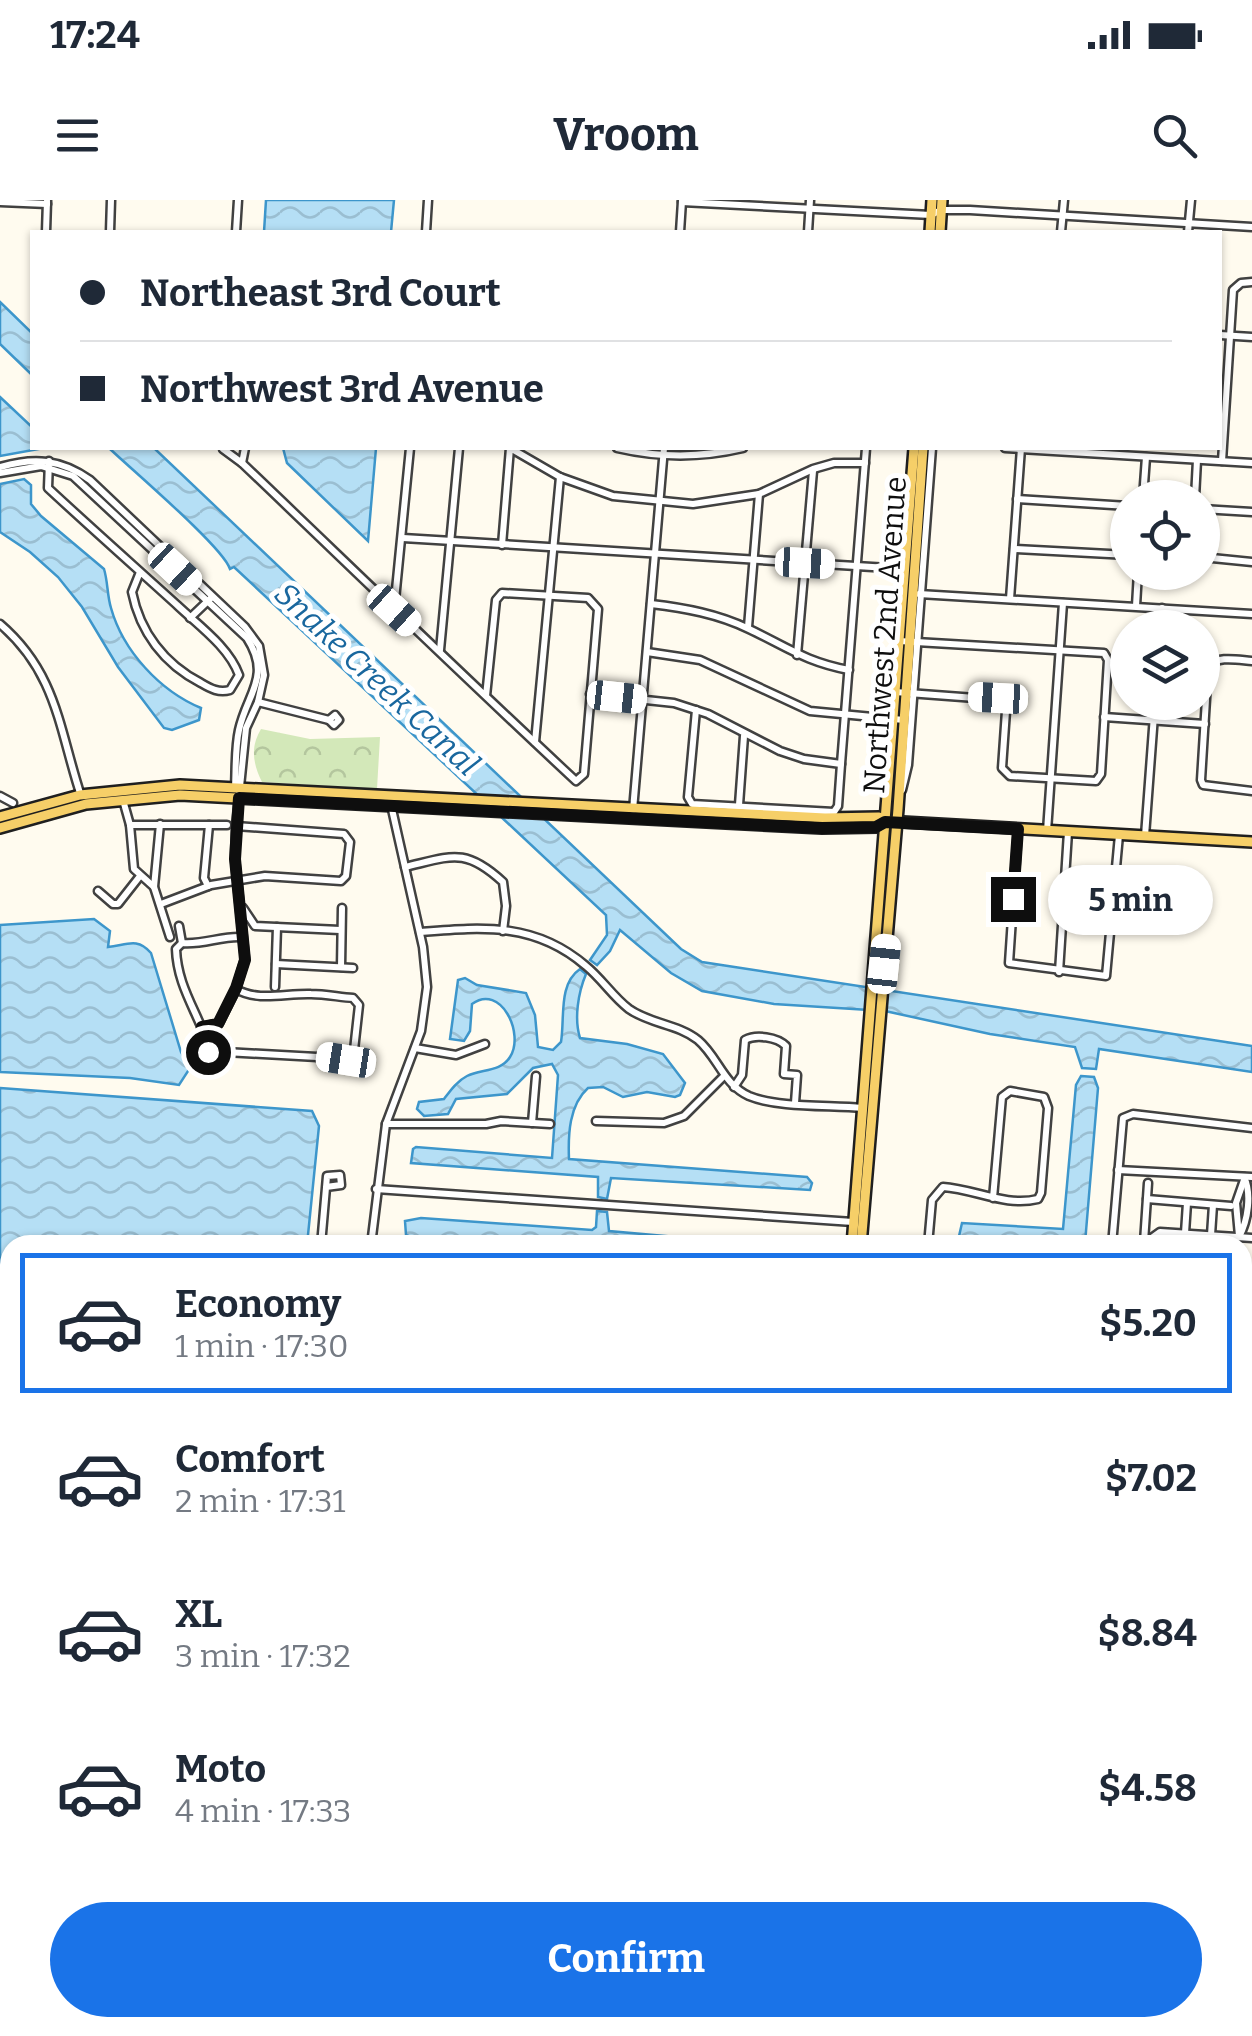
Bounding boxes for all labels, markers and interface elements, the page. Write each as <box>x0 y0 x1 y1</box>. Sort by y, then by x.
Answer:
text: 17:24 <box>50 12 140 58</box>
icon: menu <box>50 108 105 163</box>
text: Vroom <box>553 108 699 162</box>
icon: search <box>1147 108 1202 163</box>
text: Northeast 3rd Court <box>140 270 501 316</box>
text: Northwest 3rd Avenue <box>140 366 544 412</box>
street label: Northwest 2nd Avenue <box>856 475 914 795</box>
map controls <box>1110 480 1220 720</box>
button: locate <box>1110 480 1220 590</box>
car <box>143 538 207 600</box>
car <box>774 546 836 580</box>
water label: Snake Creek Canal <box>267 575 487 783</box>
car <box>362 579 426 641</box>
button: layers <box>1110 610 1220 720</box>
car <box>586 679 648 715</box>
car <box>967 681 1029 715</box>
callout: 5 min <box>1048 864 1213 934</box>
route end <box>991 877 1036 922</box>
text: 5 min <box>1088 881 1173 919</box>
car <box>866 933 902 995</box>
route start <box>186 1030 231 1075</box>
car <box>314 1040 378 1080</box>
icon: car <box>55 1278 145 1368</box>
text: Economy <box>175 1281 341 1327</box>
text: $5.20 <box>1099 1300 1197 1346</box>
text: 1 min · 17:30 <box>175 1327 349 1365</box>
icon: car <box>55 1433 145 1523</box>
text: Comfort <box>175 1436 325 1482</box>
text: $7.02 <box>1105 1455 1197 1501</box>
text: 2 min · 17:31 <box>175 1482 345 1520</box>
icon: car <box>55 1588 145 1678</box>
text: XL <box>175 1591 222 1637</box>
text: $8.84 <box>1098 1610 1197 1656</box>
text: 3 min · 17:32 <box>175 1637 351 1675</box>
icon: car <box>55 1743 145 1833</box>
text: Moto <box>175 1746 266 1792</box>
text: $4.58 <box>1098 1765 1197 1811</box>
text: 4 min · 17:33 <box>175 1792 351 1830</box>
button: Confirm <box>50 1902 1202 2017</box>

